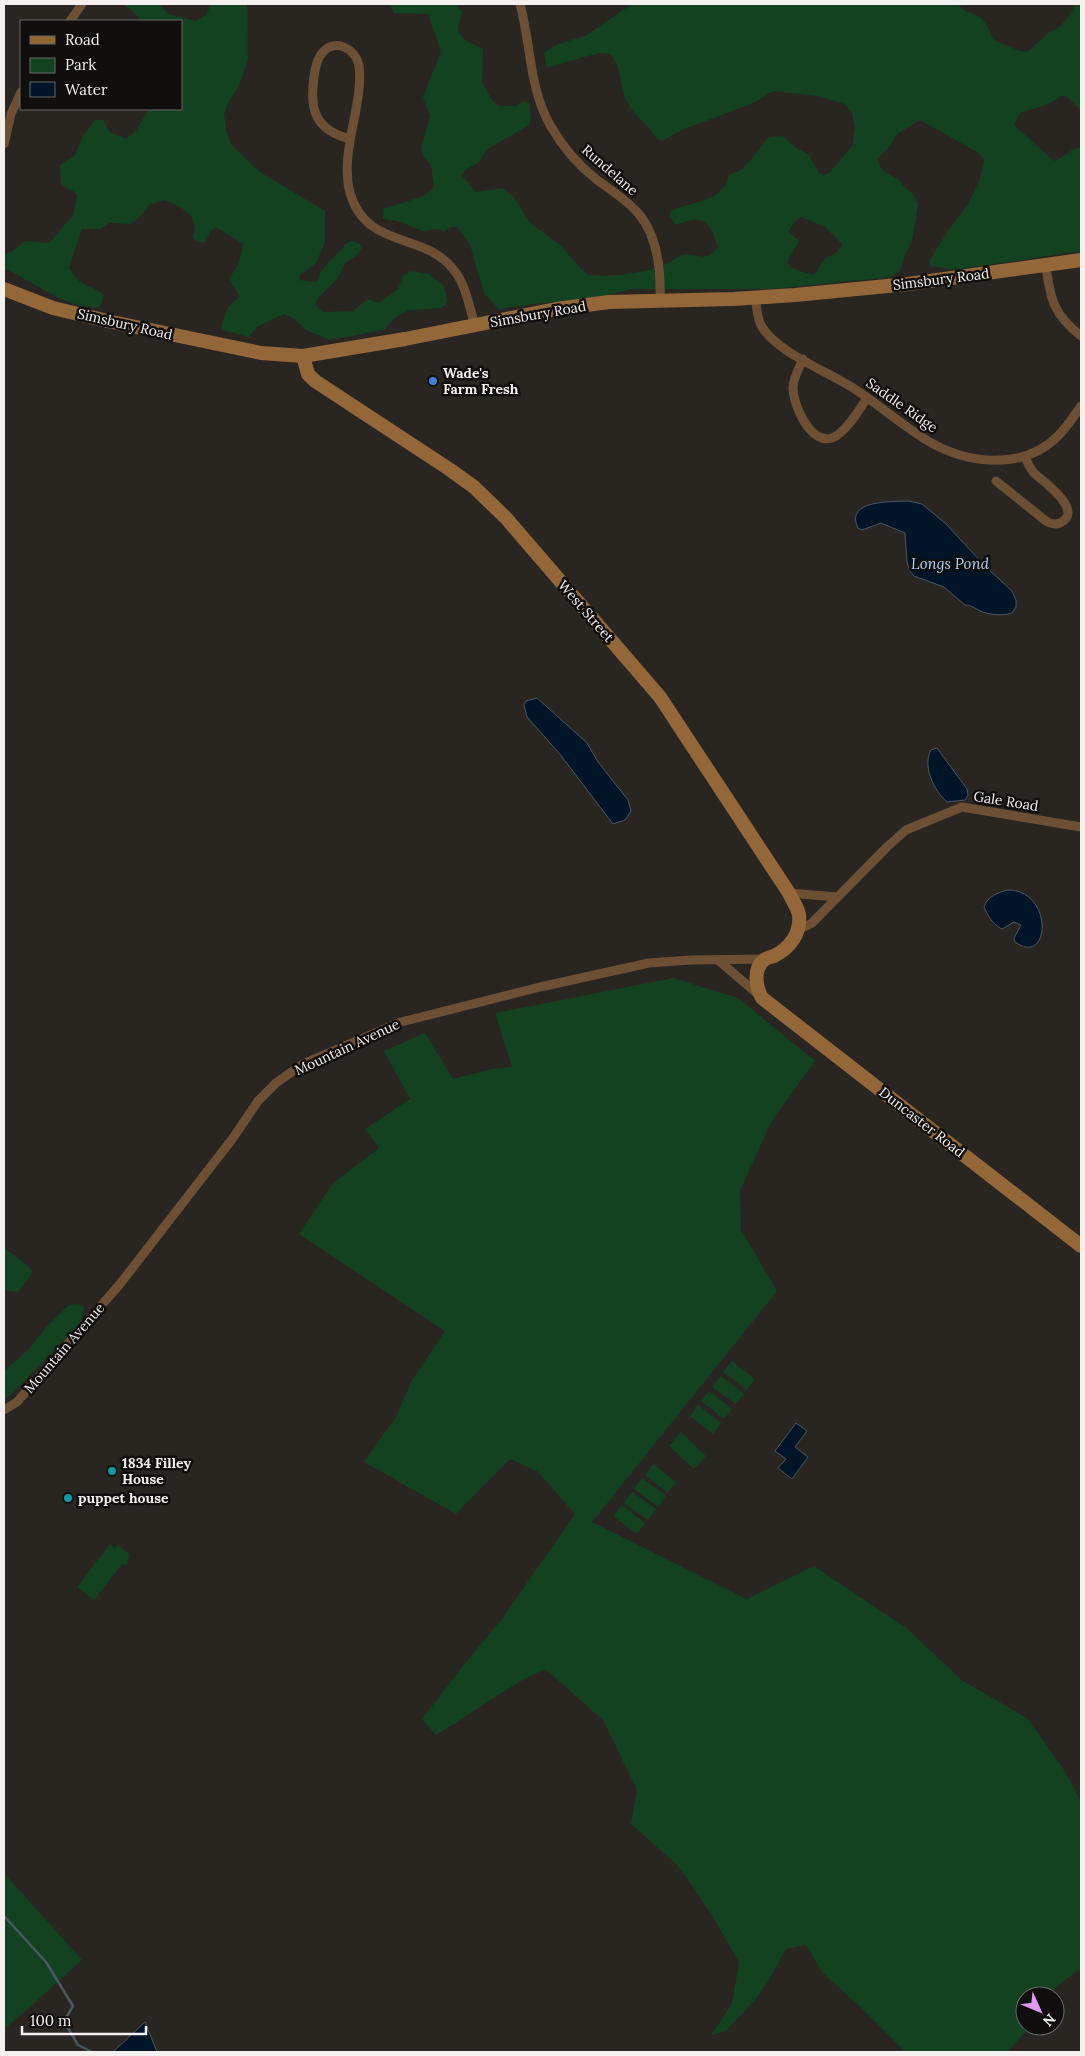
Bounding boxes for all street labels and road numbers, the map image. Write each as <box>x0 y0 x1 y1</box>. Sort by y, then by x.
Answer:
street label: Rundelane <box>578 141 642 200</box>
street label: Simsbury Road <box>892 264 990 294</box>
street label: Simsbury Road <box>489 297 587 331</box>
street label: Simsbury Road <box>76 304 174 344</box>
street label: Saddle Ridge <box>863 374 942 437</box>
street label: West Street <box>554 576 618 646</box>
street label: Gale Road <box>972 787 1040 815</box>
street label: Mountain Avenue <box>292 1015 403 1079</box>
street label: Duncaster Road <box>876 1083 968 1161</box>
street label: Mountain Avenue <box>20 1299 108 1397</box>

